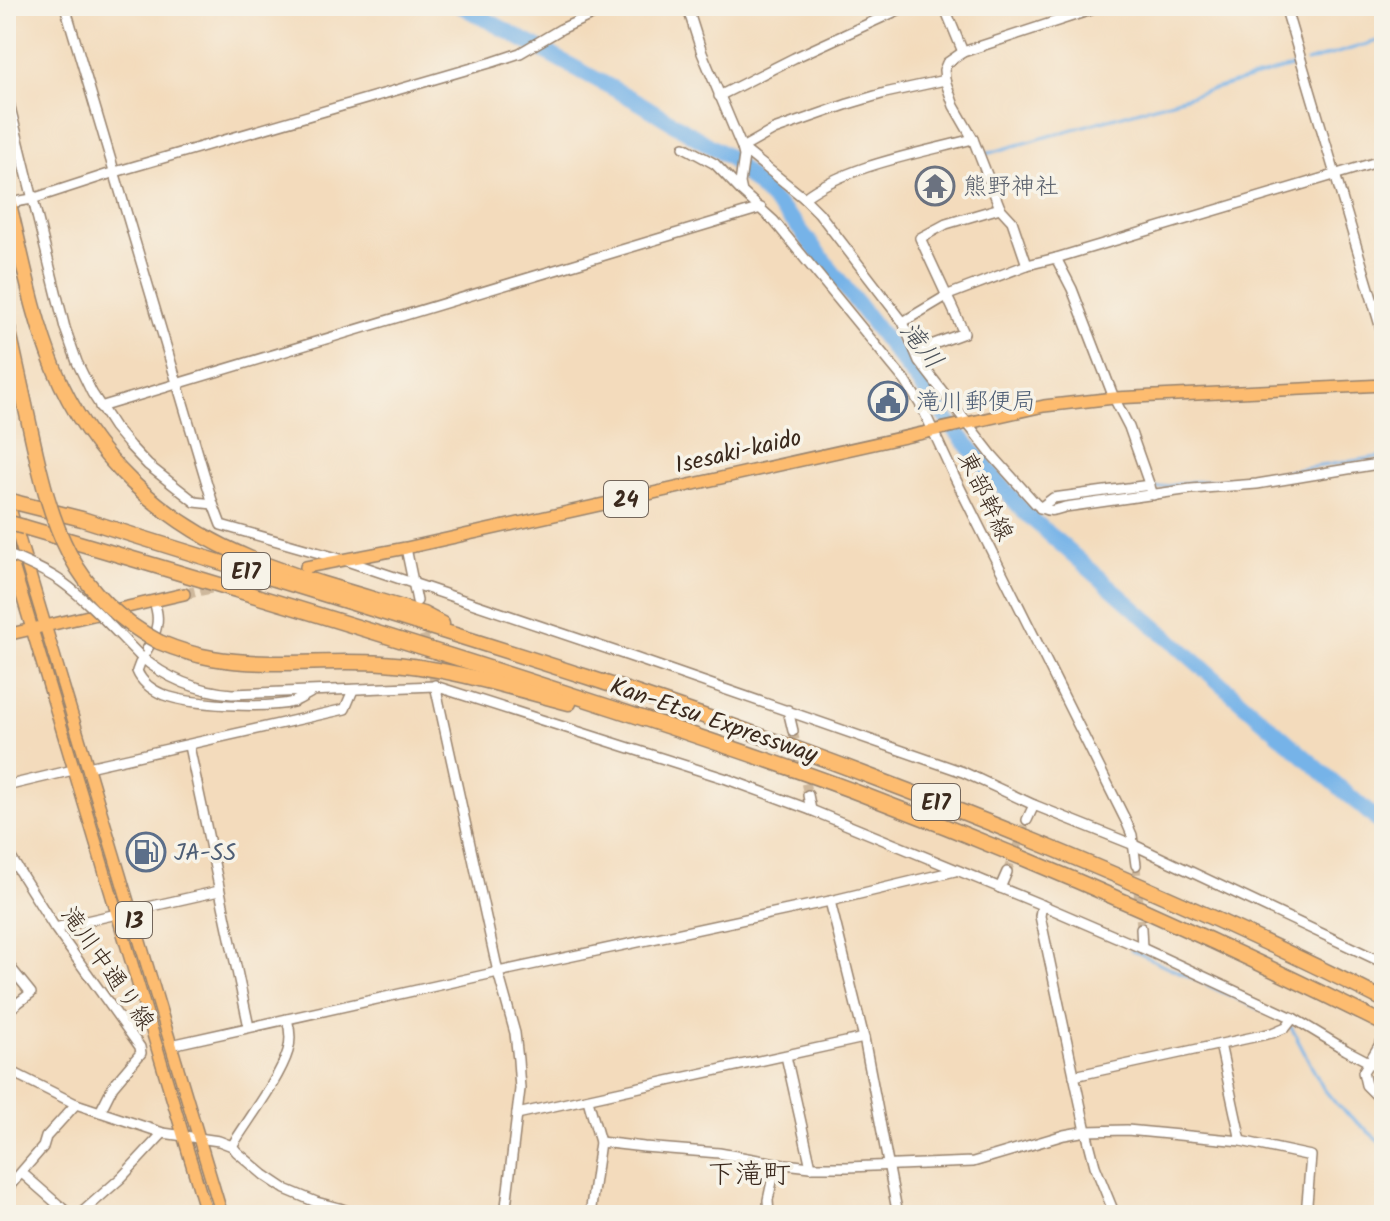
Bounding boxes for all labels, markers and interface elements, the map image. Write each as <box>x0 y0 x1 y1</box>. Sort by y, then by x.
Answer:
temple icon: 熊野神社 <box>914 165 956 207</box>
place label: 熊野神社 <box>963 168 1059 207</box>
water label: 滝川 <box>888 313 953 380</box>
public building icon: 滝川郵便局 <box>867 380 909 422</box>
place label: 滝川郵便局 <box>916 383 1036 422</box>
street label: Isesaki-kaido <box>671 419 806 486</box>
street label: 東部幹線 <box>946 445 1023 548</box>
road number: 24 <box>604 481 648 517</box>
road number: E17 <box>222 553 270 589</box>
street label: Kan-Etsu Expressway <box>604 668 823 776</box>
road number: E17 <box>912 784 960 820</box>
fuel station icon: JA-SS <box>125 831 167 873</box>
place label: JA-SS <box>174 834 237 873</box>
street label: 滝川中通り線 <box>50 899 164 1039</box>
road number: 13 <box>116 902 152 938</box>
district label: 下滝町 <box>707 1153 791 1198</box>

